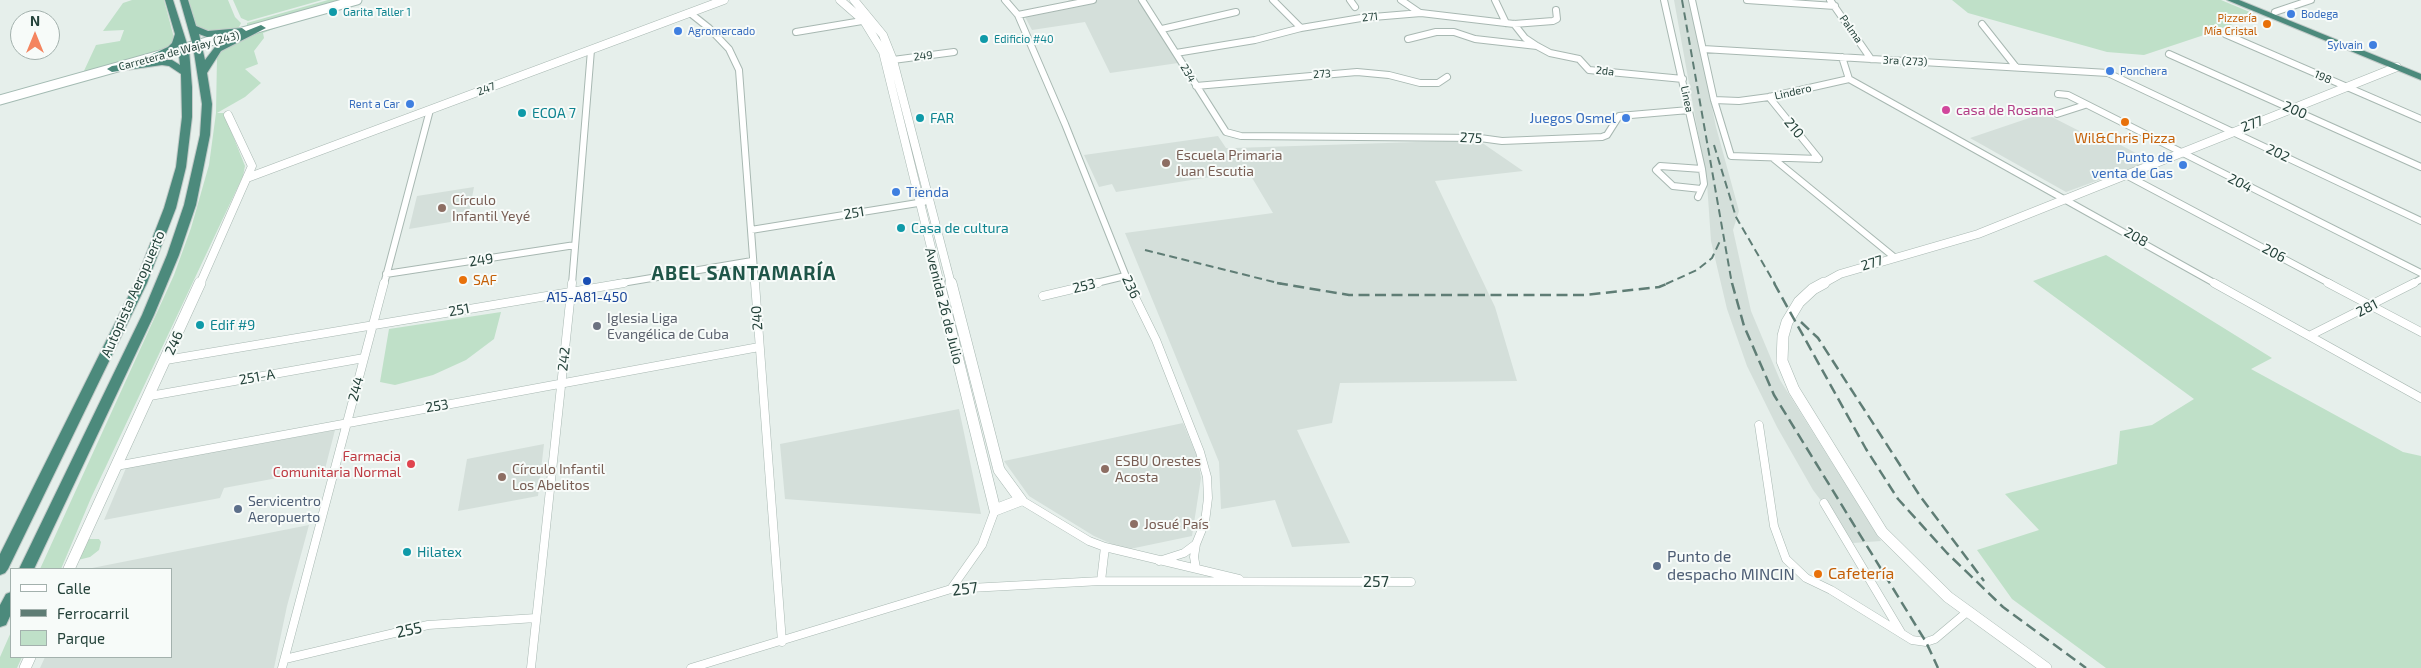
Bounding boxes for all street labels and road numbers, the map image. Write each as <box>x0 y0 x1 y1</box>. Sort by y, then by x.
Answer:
street label: 271 <box>1361 10 1379 24</box>
street label: Palma <box>1837 12 1865 46</box>
street label: Carretera de Wajay (243) <box>117 28 241 74</box>
street label: 249 <box>913 48 933 64</box>
street label: 3ra (273) <box>1882 53 1928 69</box>
street label: 234 <box>1177 61 1199 85</box>
street label: 2da <box>1595 63 1615 79</box>
street label: 273 <box>1313 67 1331 81</box>
street label: 198 <box>2312 68 2334 86</box>
street label: 247 <box>475 80 497 98</box>
street label: Lindero <box>1773 81 1813 103</box>
street label: Linea <box>1678 85 1696 113</box>
street label: 200 <box>2280 97 2310 123</box>
street label: 277 <box>2239 112 2265 136</box>
street label: 210 <box>1781 114 1807 142</box>
street label: 275 <box>1459 129 1483 147</box>
street label: 202 <box>2263 140 2293 166</box>
street label: 204 <box>2225 170 2255 196</box>
street label: 251 <box>842 203 866 223</box>
street label: 208 <box>2121 224 2151 250</box>
street label: Autopista Aeropuerto <box>97 228 169 360</box>
street label: 206 <box>2259 240 2289 266</box>
street label: Avenida 26 de Julio <box>921 246 967 366</box>
street label: 249 <box>468 250 494 270</box>
street label: 277 <box>1859 252 1885 274</box>
street label: 236 <box>1118 273 1144 301</box>
street label: 253 <box>1071 275 1097 297</box>
street label: 281 <box>2353 296 2381 320</box>
street label: 251 <box>447 300 471 320</box>
street label: 240 <box>748 305 766 331</box>
street label: 246 <box>161 328 187 358</box>
street label: 242 <box>554 346 574 372</box>
street label: 251-A <box>238 366 276 388</box>
street label: 244 <box>345 375 367 403</box>
street label: 253 <box>424 396 450 416</box>
street label: 257 <box>1363 572 1389 592</box>
street label: 257 <box>951 578 979 600</box>
street label: 255 <box>394 618 424 642</box>

